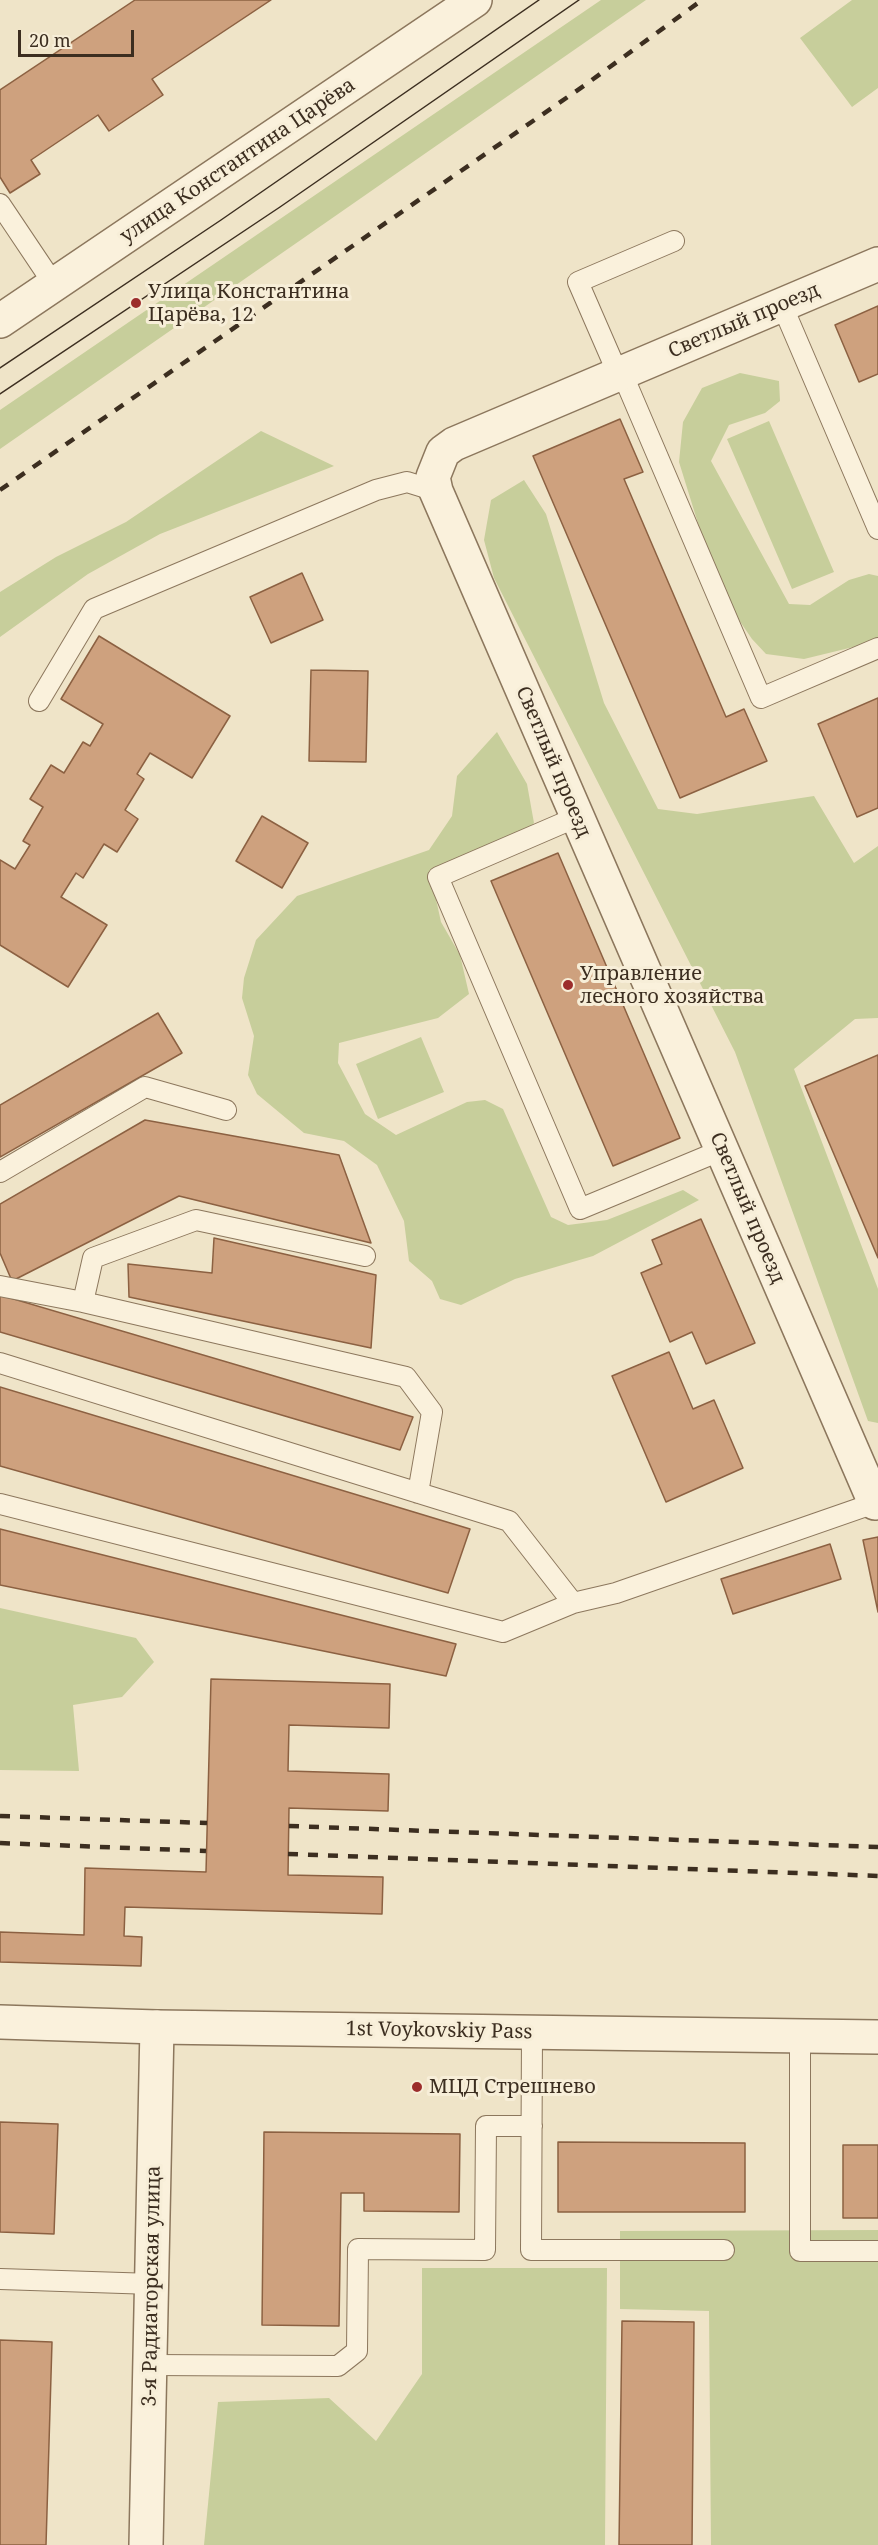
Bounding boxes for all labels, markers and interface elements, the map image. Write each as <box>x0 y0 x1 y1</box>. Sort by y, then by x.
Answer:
scale bar <box>21 18 136 56</box>
text: 20 m <box>29 28 71 52</box>
street label: улица Константина Царёва <box>116 73 360 249</box>
street label: Светлый проезд <box>665 278 823 364</box>
place label: Улица Константина Царёва, 12 <box>148 280 350 327</box>
marker: Улица Константина Царёва, 12 <box>129 296 143 310</box>
street label: Светлый проезд <box>510 683 596 841</box>
place label: Управление лесного хозяйства <box>580 962 764 1009</box>
marker: Управление лесного хозяйства <box>561 978 575 992</box>
street label: Светлый проезд <box>704 1129 790 1287</box>
street label: 1st Voykovskiy Pass <box>346 2017 532 2045</box>
place label: МЦД Стрешнево <box>429 2075 596 2099</box>
marker: МЦД Стрешнево <box>410 2080 424 2094</box>
street label: 3-я Радиаторская улица <box>138 2165 166 2407</box>

